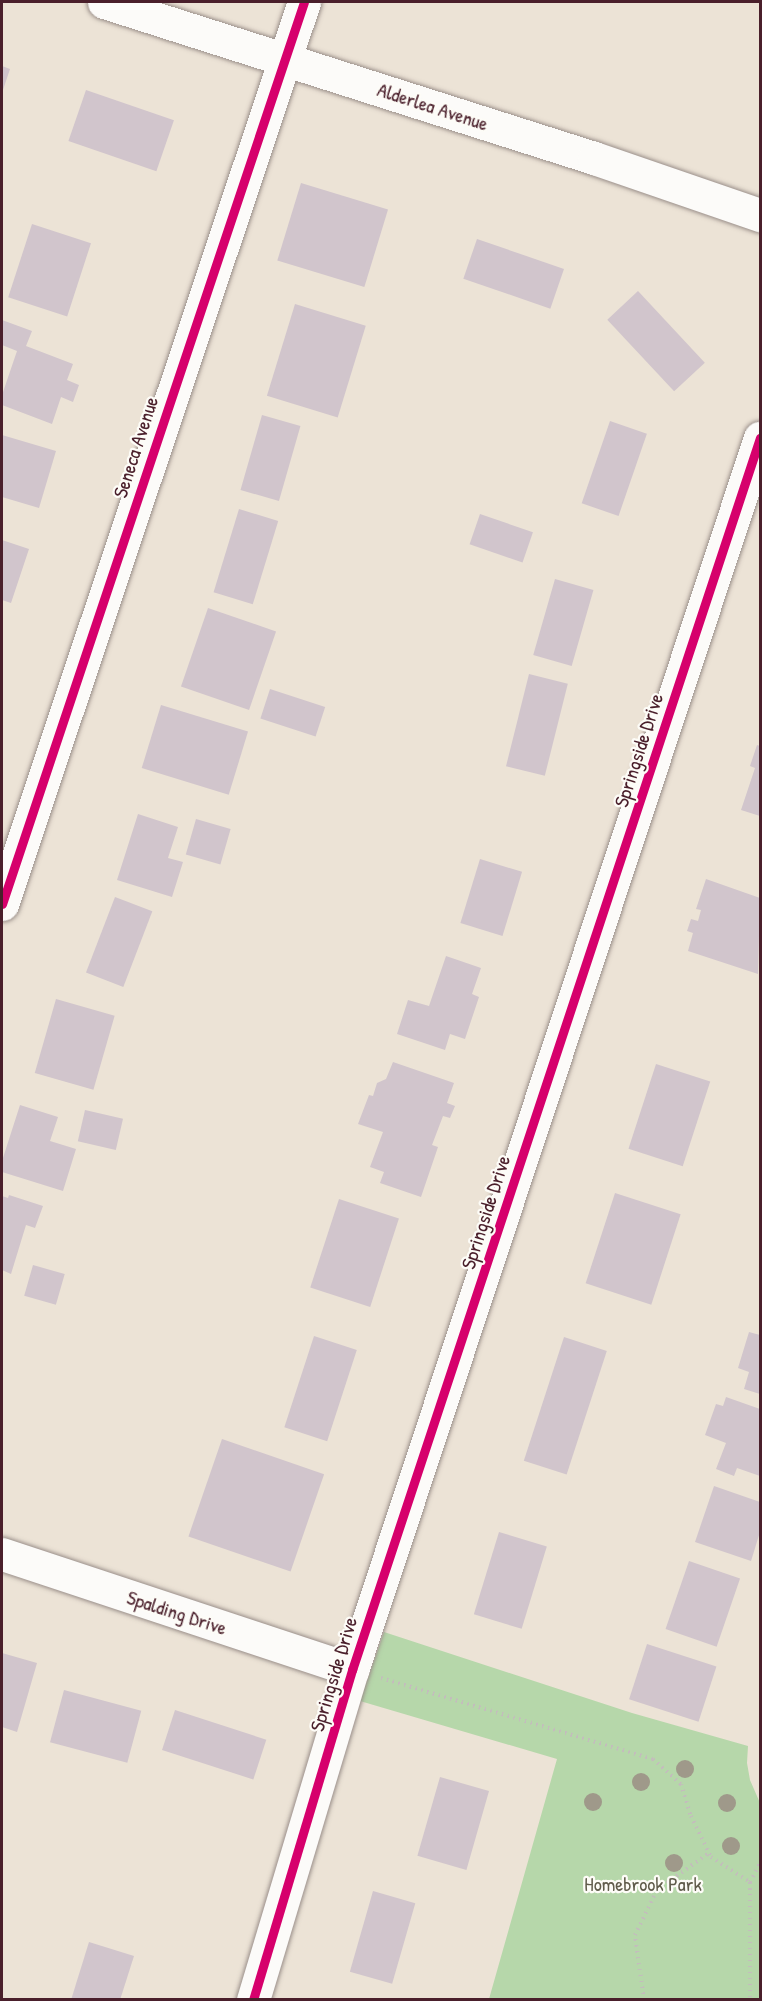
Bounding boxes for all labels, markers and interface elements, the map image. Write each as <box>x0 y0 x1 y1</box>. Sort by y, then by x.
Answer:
street label: Alderlea Avenue <box>375 77 491 135</box>
street label: Seneca Avenue <box>107 393 163 501</box>
street label: Springside Drive <box>608 690 668 810</box>
street label: Springside Drive <box>455 1152 515 1272</box>
street label: Spalding Drive <box>124 1585 230 1639</box>
street label: Springside Drive <box>304 1614 362 1734</box>
park label: Homebrook Park <box>584 1871 702 1895</box>

